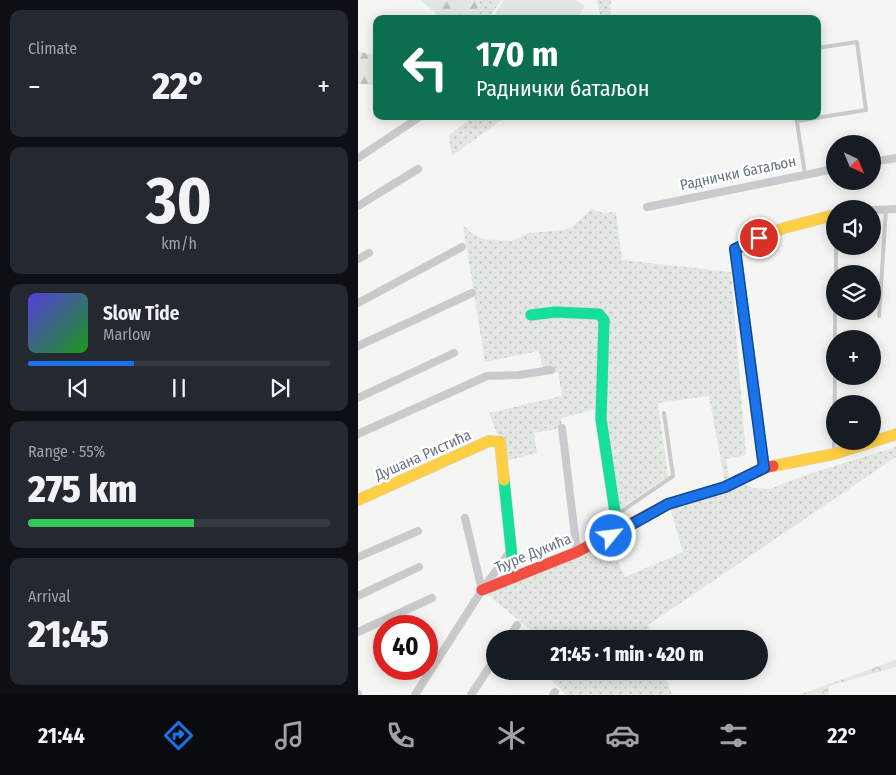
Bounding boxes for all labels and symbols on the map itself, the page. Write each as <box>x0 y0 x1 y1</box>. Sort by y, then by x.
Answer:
north arrow <box>826 135 880 190</box>
street label: Раднички батаљон <box>678 152 798 194</box>
pin <box>738 217 780 259</box>
street label: Душана Ристића <box>371 426 474 485</box>
position arrow <box>584 509 636 561</box>
street label: Ђуре Дукића <box>492 530 574 576</box>
speed limit sign: 40 <box>373 615 438 680</box>

